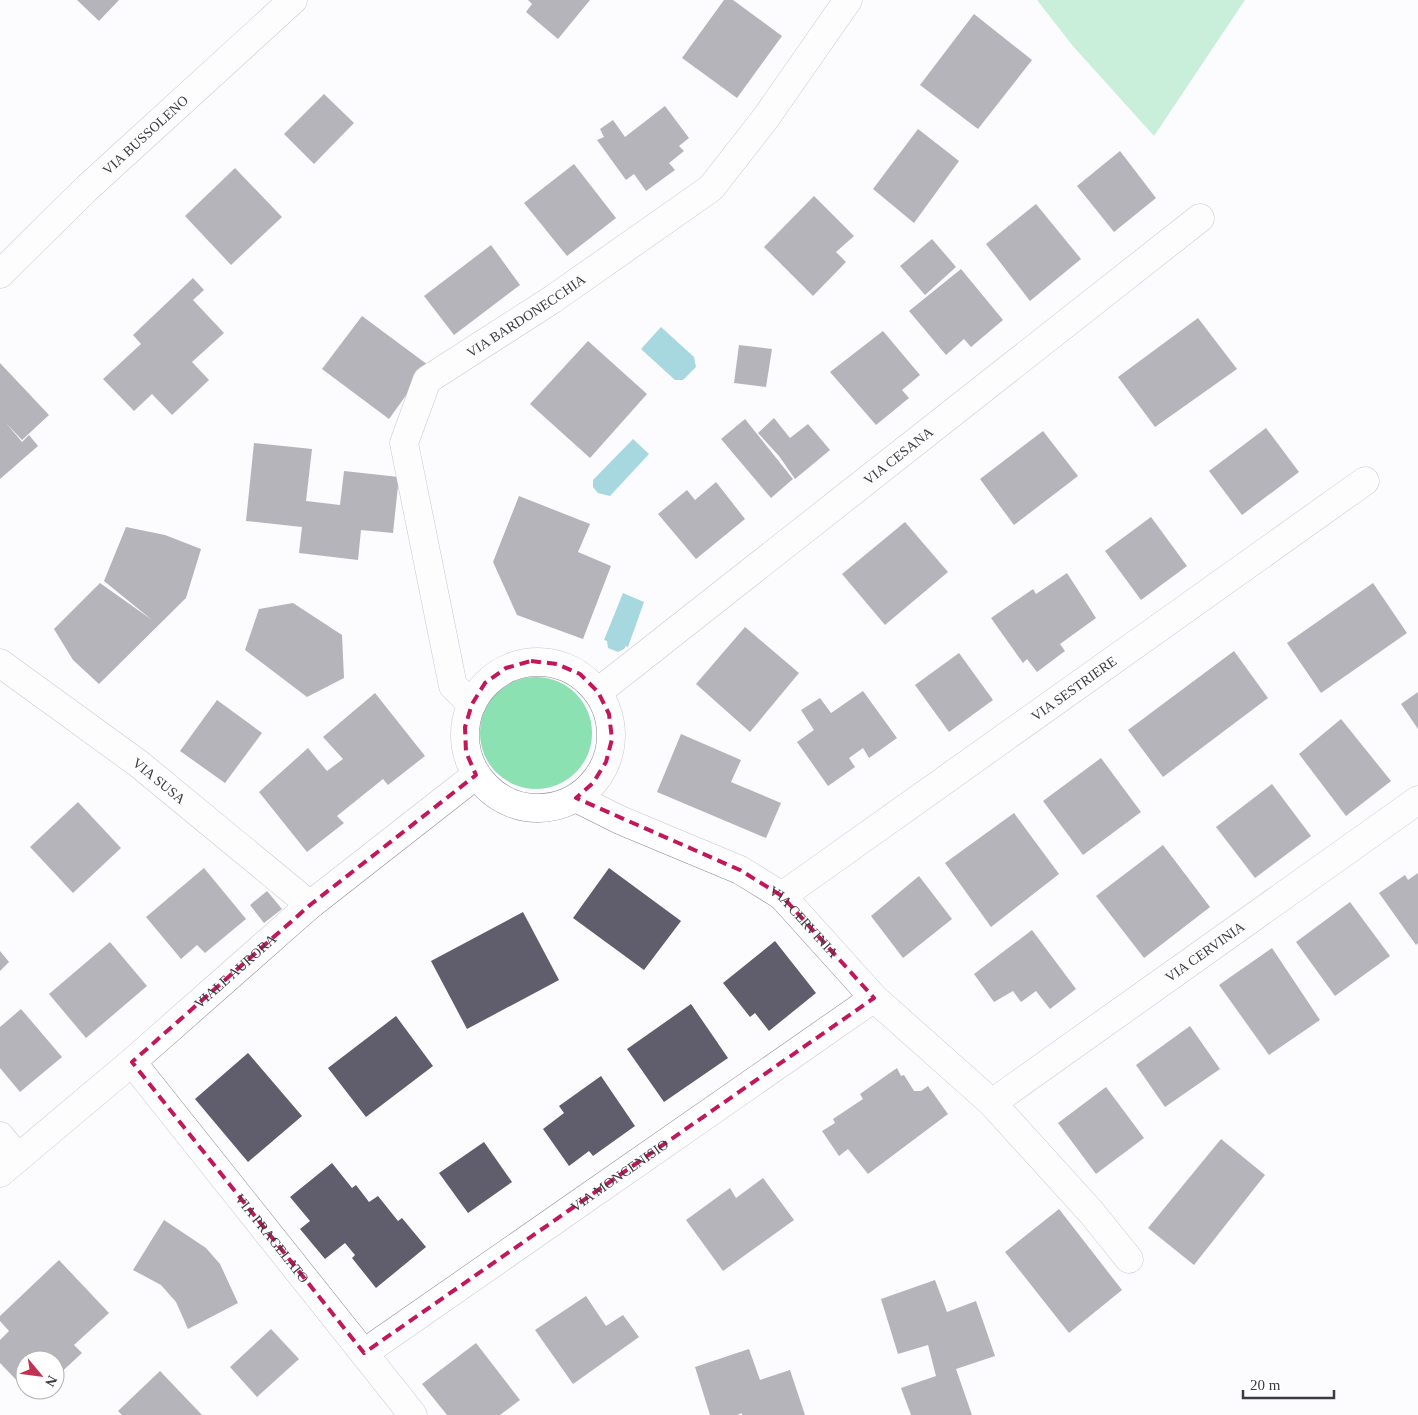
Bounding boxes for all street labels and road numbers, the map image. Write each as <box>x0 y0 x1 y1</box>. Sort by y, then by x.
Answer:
street label: VIA BUSSOLENO <box>100 93 191 178</box>
street label: VIA BARDONECCHIA <box>464 271 589 361</box>
street label: VIA CESANA <box>861 424 937 488</box>
street label: VIA SESTRIERE <box>1029 653 1119 724</box>
street label: VIA SUSA <box>130 755 189 808</box>
street label: VIA CERVINIA <box>766 883 841 962</box>
street label: VIA CERVINIA <box>1163 918 1248 985</box>
street label: VIALE AURORA <box>192 931 280 1011</box>
street label: VIA MONCENISIO <box>568 1137 671 1215</box>
street label: VIA PRAGELATO <box>232 1191 312 1286</box>

